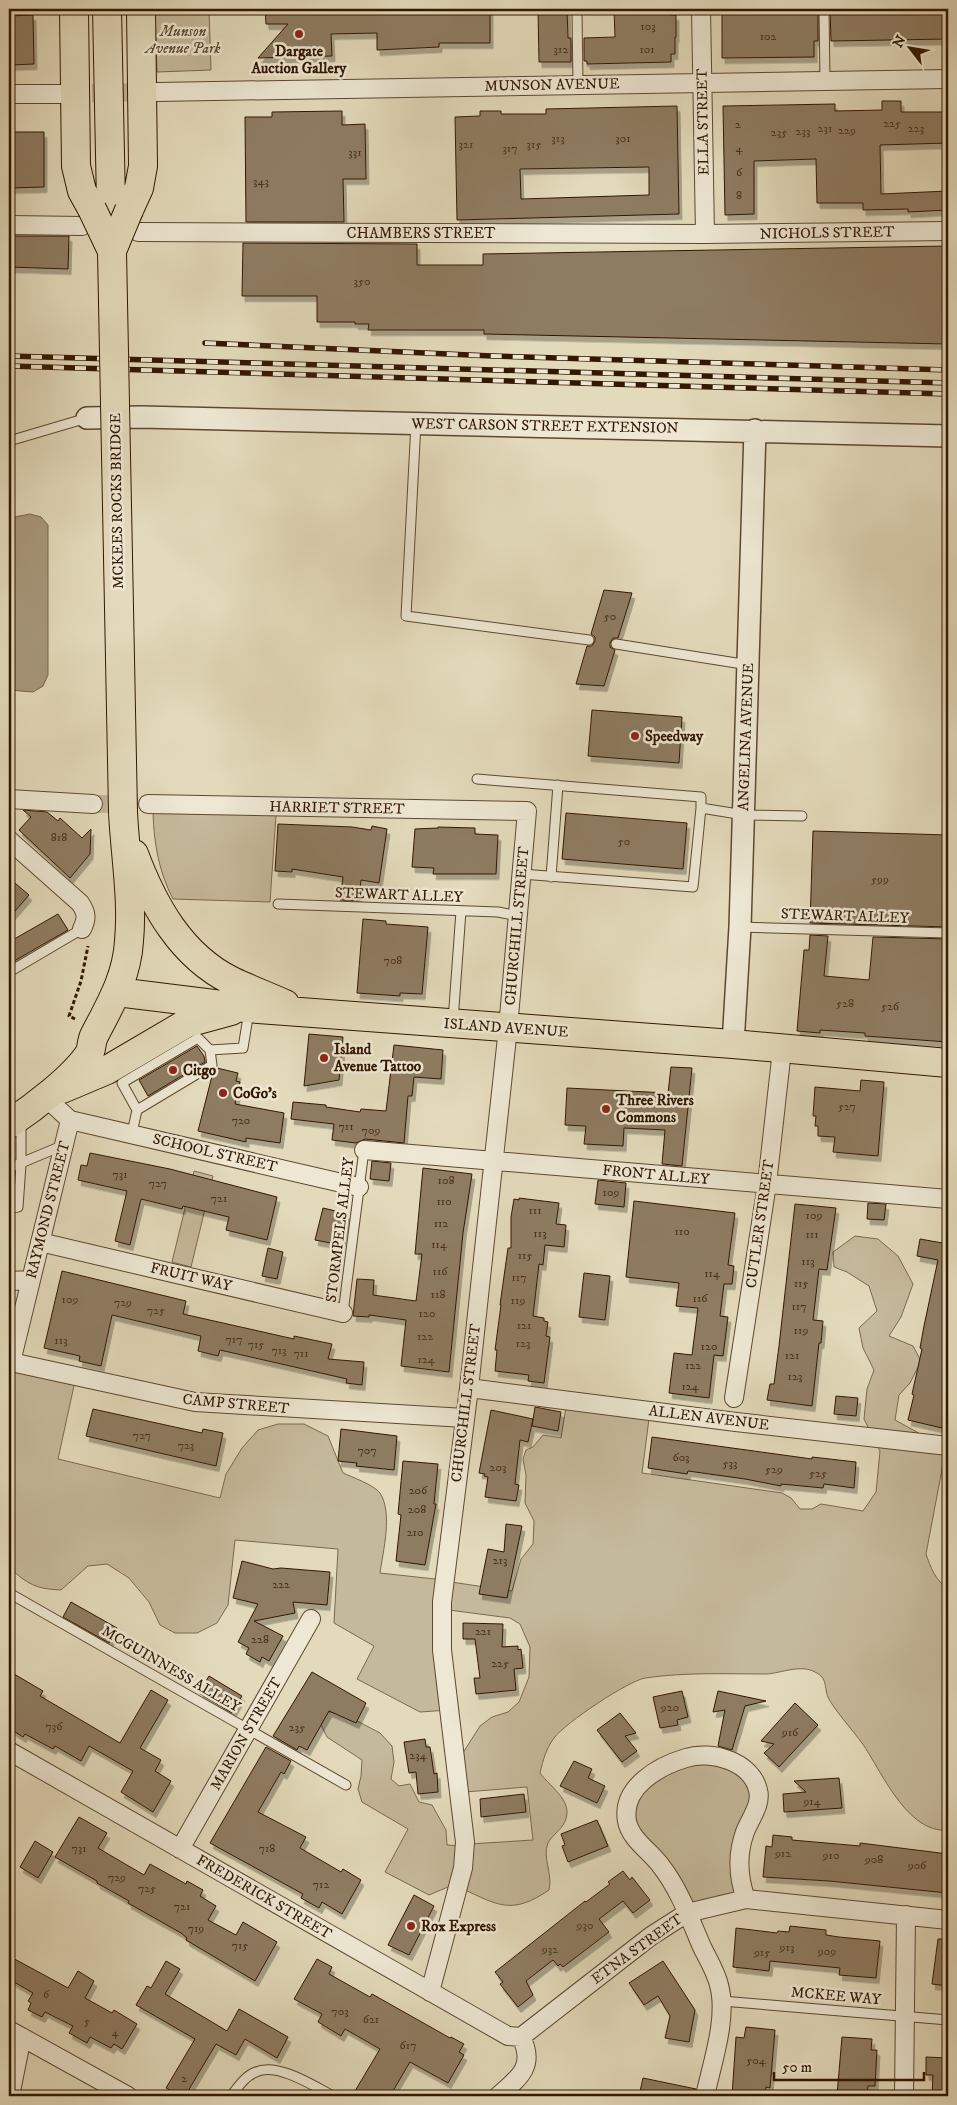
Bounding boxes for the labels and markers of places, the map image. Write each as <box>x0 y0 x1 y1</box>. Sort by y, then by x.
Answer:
marker: Dargate Auction Gallery <box>293 28 305 40</box>
place label: Dargate Auction Gallery <box>250 42 347 78</box>
place label: Speedway <box>645 727 704 746</box>
marker: Speedway <box>629 730 641 742</box>
place label: Island Avenue Tattoo <box>333 1040 422 1076</box>
marker: Island Avenue Tattoo <box>318 1052 330 1064</box>
place label: Citgo <box>183 1061 217 1080</box>
marker: Citgo <box>167 1064 179 1076</box>
place label: CoGo's <box>233 1084 277 1103</box>
marker: CoGo's <box>217 1087 229 1099</box>
place label: Three Rivers Commons <box>615 1091 694 1127</box>
marker: Three Rivers Commons <box>600 1103 612 1115</box>
place label: Rox Express <box>421 1917 496 1936</box>
marker: Rox Express <box>405 1920 417 1932</box>

